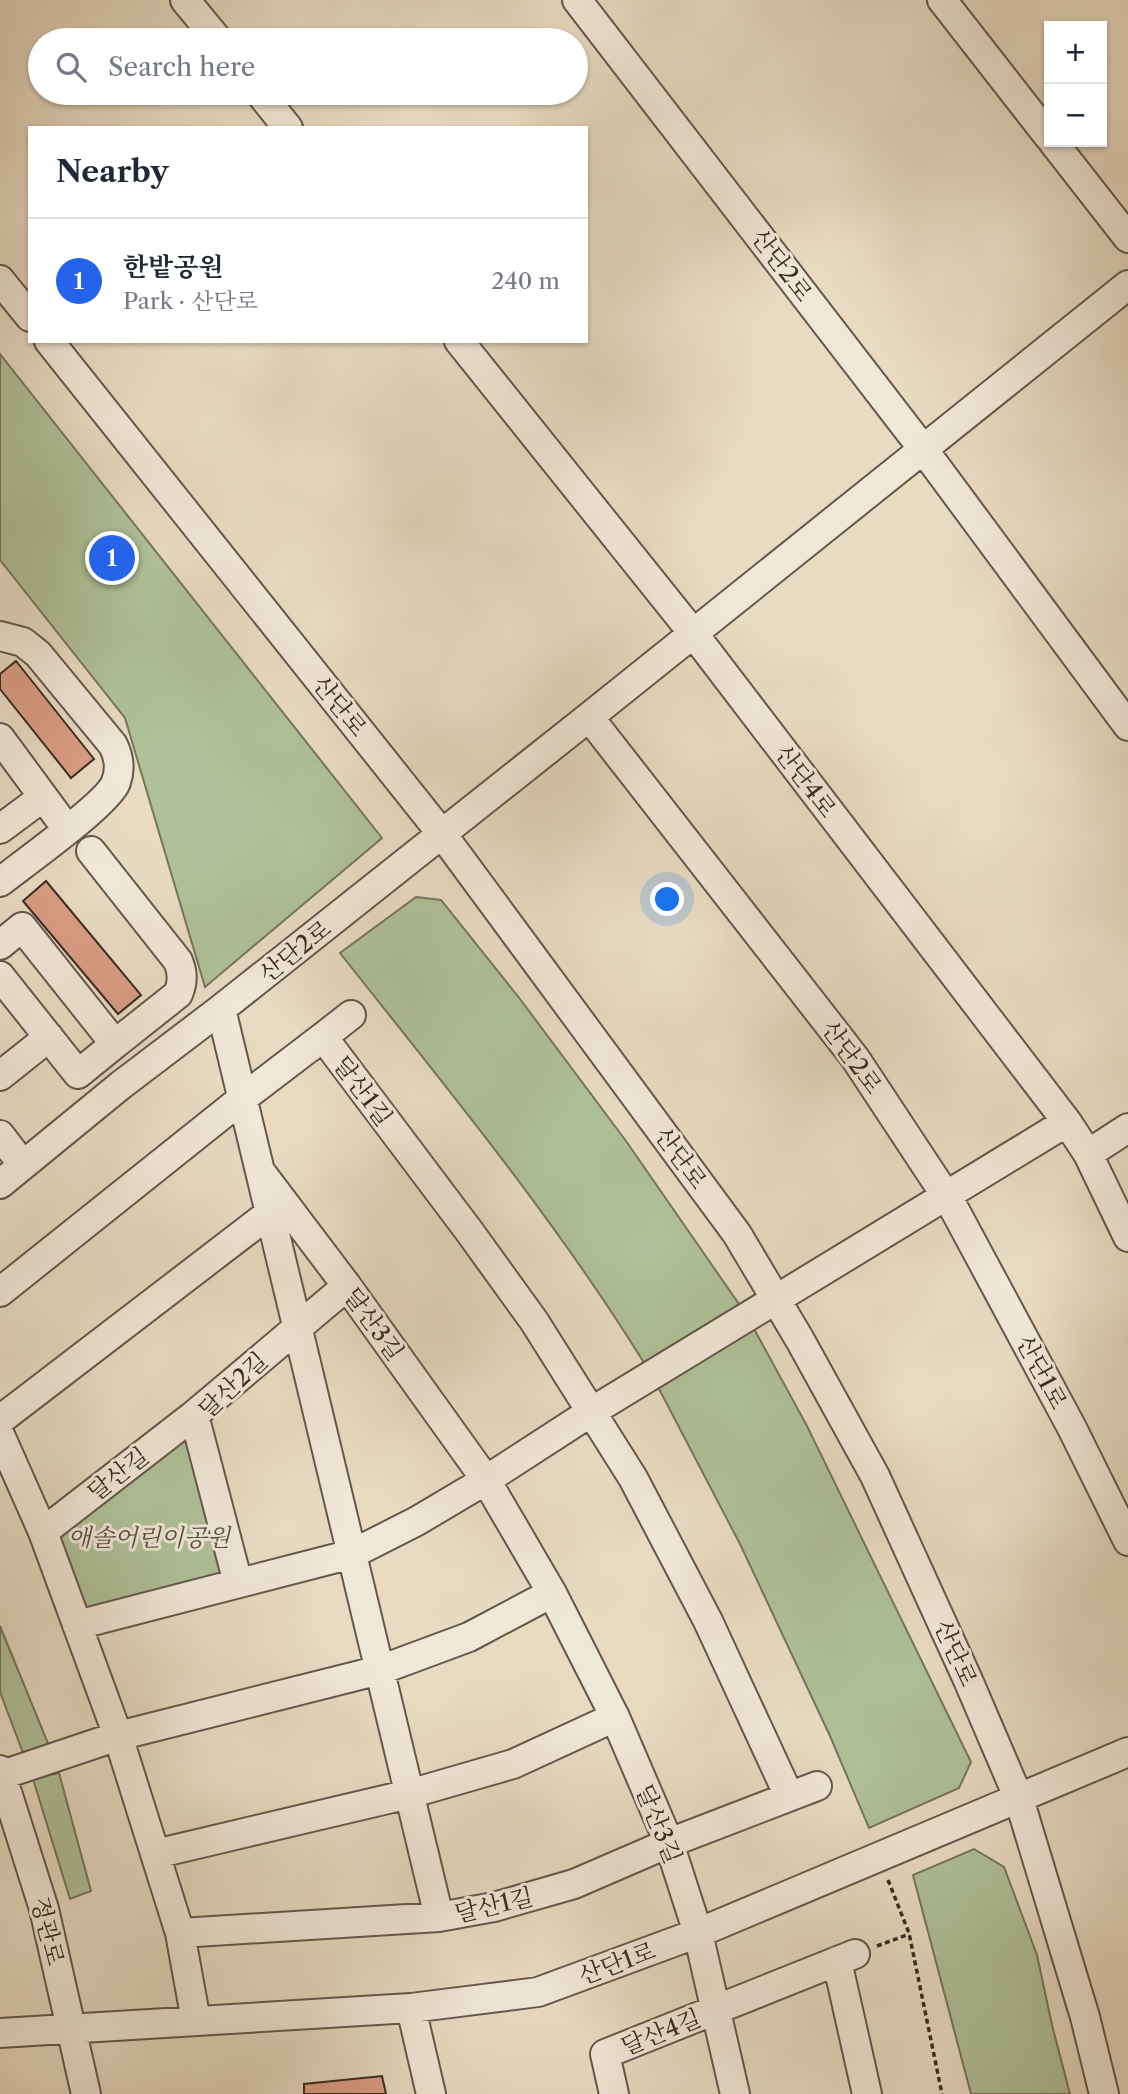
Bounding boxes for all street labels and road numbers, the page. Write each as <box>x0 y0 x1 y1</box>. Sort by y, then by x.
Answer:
street label: 산단2로 <box>745 223 819 307</box>
street label: 산단로 <box>307 670 373 742</box>
street label: 산단4로 <box>769 739 843 823</box>
street label: 산단2로 <box>253 914 337 988</box>
street label: 산단2로 <box>816 1015 888 1099</box>
street label: 달산1길 <box>327 1050 399 1132</box>
street label: 산단로 <box>649 1121 713 1195</box>
street label: 달산3길 <box>338 1282 410 1366</box>
street label: 산단1로 <box>1010 1330 1074 1414</box>
street label: 달산2길 <box>193 1346 273 1424</box>
street label: 달산길 <box>82 1441 154 1507</box>
street label: 산단로 <box>929 1615 983 1691</box>
street label: 달산3길 <box>630 1780 688 1868</box>
street label: 달산1길 <box>452 1882 536 1928</box>
street label: 정관로 <box>26 1894 70 1968</box>
street label: 산단1로 <box>575 1936 659 1990</box>
street label: 달산4길 <box>617 2003 705 2061</box>

